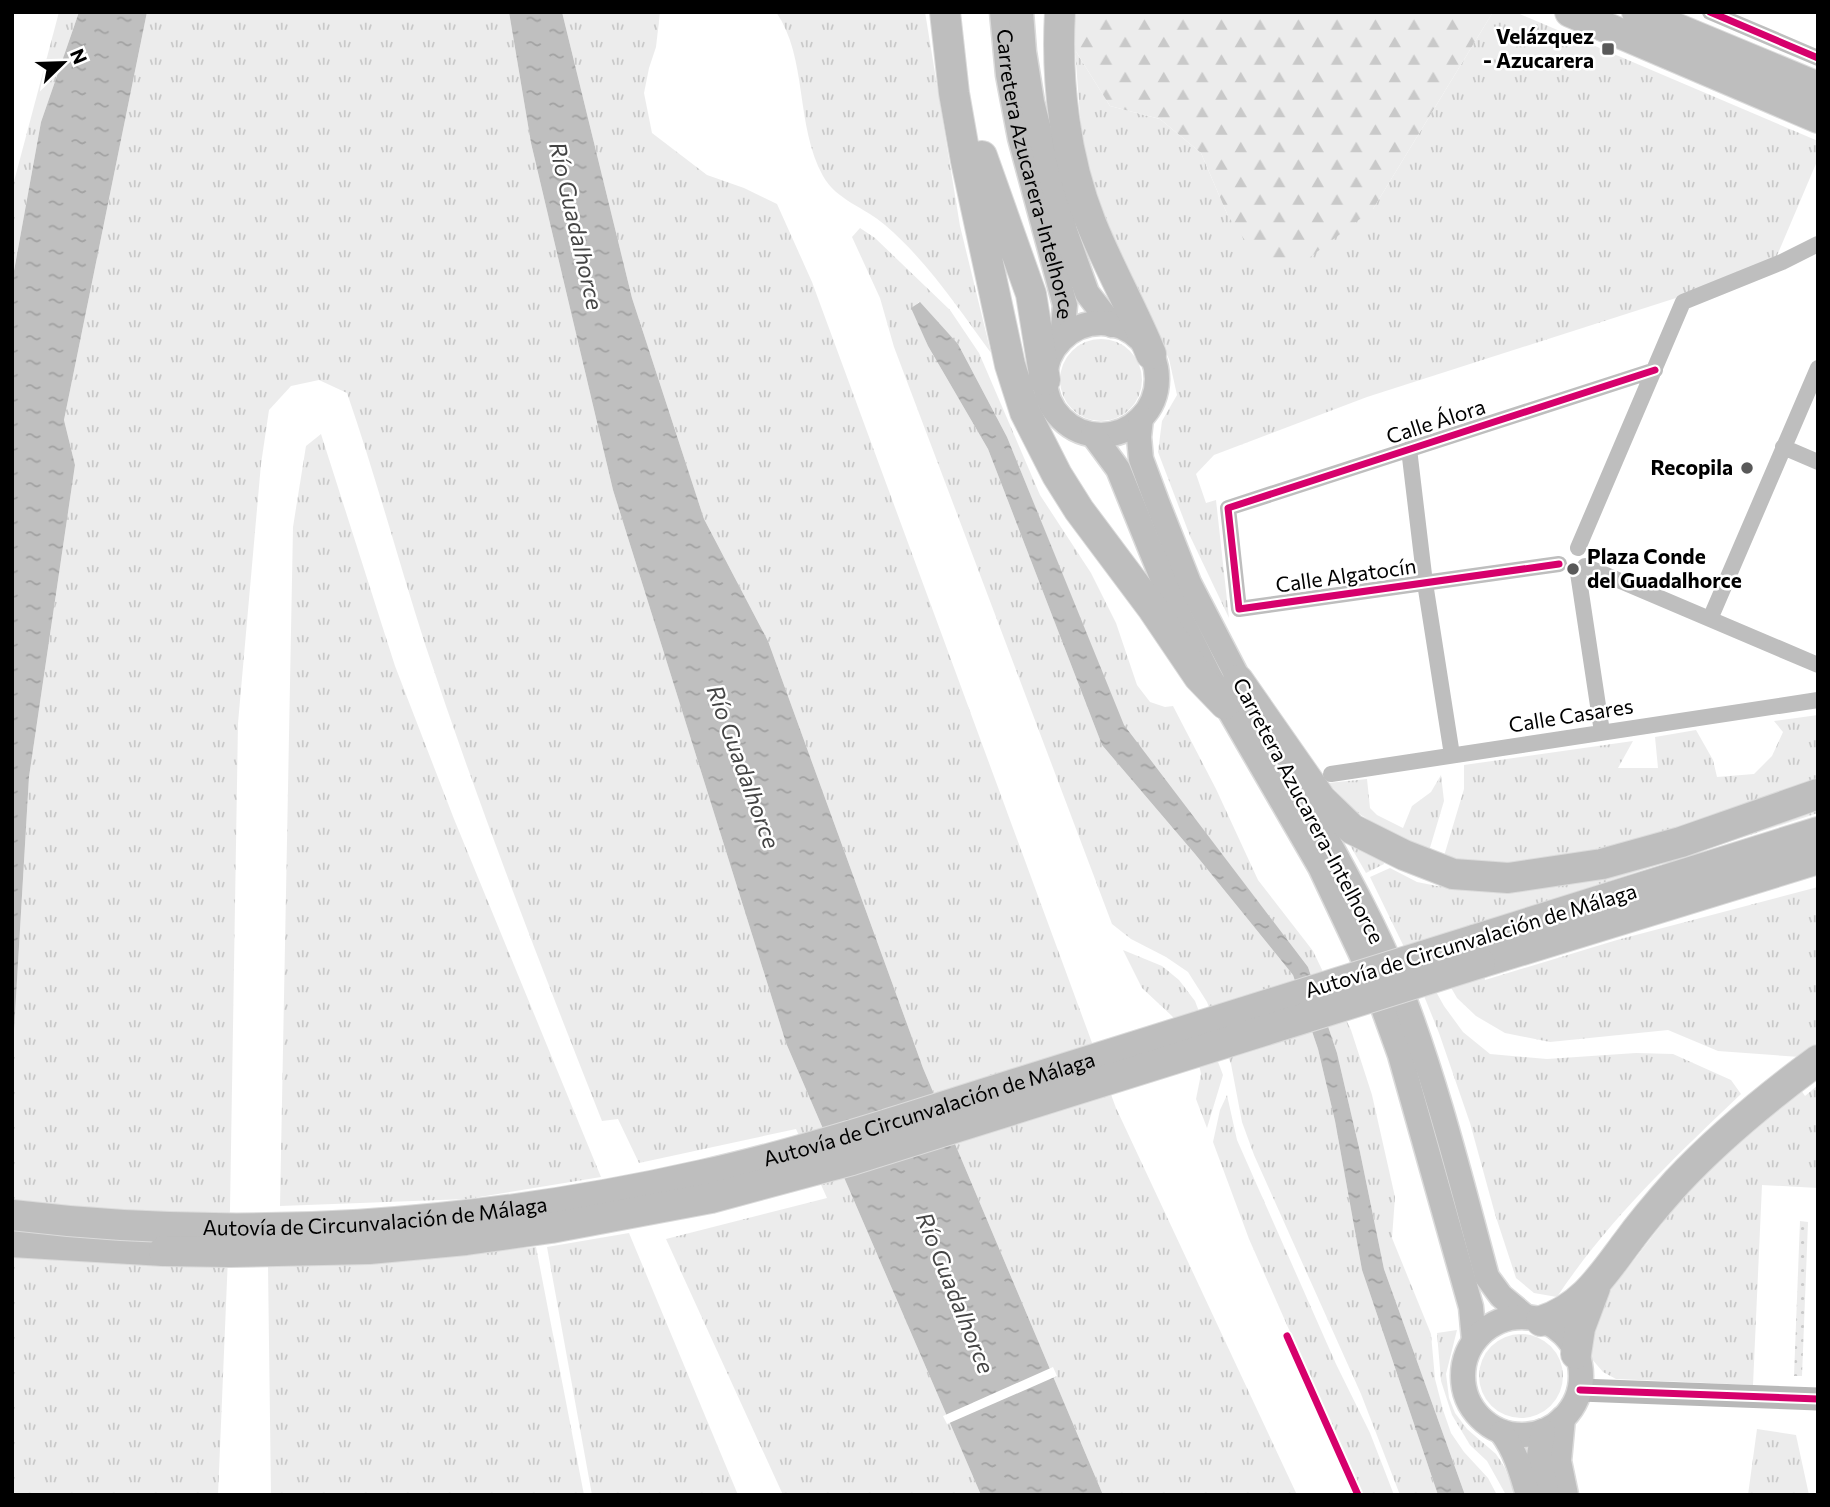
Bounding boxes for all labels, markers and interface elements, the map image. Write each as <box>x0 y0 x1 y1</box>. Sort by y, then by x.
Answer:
place label: Velázquez - Azucarera <box>1483 23 1594 72</box>
north arrow <box>28 28 98 98</box>
street label: Carretera Azucarera-Intelhorce <box>993 28 1079 321</box>
marker: Velázquez - Azucarera <box>1600 41 1616 57</box>
text: N <box>66 45 92 67</box>
water label: Río Guadalhorce <box>544 139 610 313</box>
street label: Calle Álora <box>1383 393 1488 448</box>
place label: Recopila <box>1650 454 1733 479</box>
marker: Recopila <box>1739 460 1755 476</box>
place label: Plaza Conde del Guadalhorce <box>1587 543 1742 592</box>
street label: Calle Algatocín <box>1274 552 1418 597</box>
marker: Plaza Conde del Guadalhorce <box>1565 561 1581 577</box>
street label: Carretera Azucarera-Intelhorce <box>1228 673 1390 947</box>
water label: Río Guadalhorce <box>701 681 786 852</box>
street label: Calle Casares <box>1507 692 1635 737</box>
street label: Autovía de Circunvalación de Málaga <box>1302 877 1639 1002</box>
street label: Autovía de Circunvalación de Málaga <box>760 1046 1098 1171</box>
street label: Autovía de Circunvalación de Málaga <box>202 1191 549 1239</box>
water label: Río Guadalhorce <box>911 1208 1001 1377</box>

